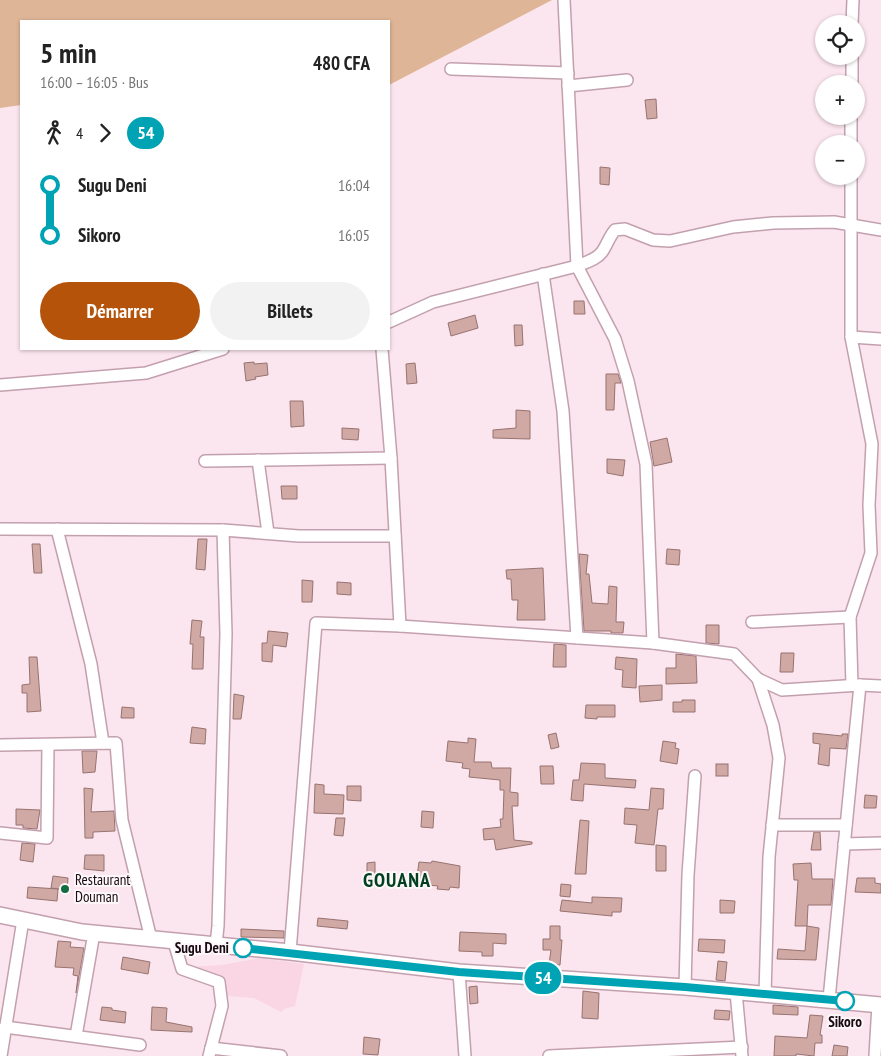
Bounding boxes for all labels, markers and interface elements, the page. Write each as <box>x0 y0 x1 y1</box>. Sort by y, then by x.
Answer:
map controls <box>815 15 865 185</box>
button: locate <box>815 15 865 65</box>
text: 5 min <box>40 34 97 71</box>
text: 480 CFA <box>313 51 370 75</box>
text: 16:00 – 16:05 · Bus <box>40 72 148 92</box>
button: + <box>815 75 865 125</box>
icon: walk <box>40 119 68 147</box>
icon: forward <box>91 119 119 147</box>
text: 54 <box>137 121 154 144</box>
text: 4 <box>76 123 83 143</box>
button: − <box>815 135 865 185</box>
text: Sugu Deni <box>78 173 147 197</box>
text: 16:04 <box>338 175 370 195</box>
text: Sikoro <box>78 223 121 247</box>
text: 16:05 <box>338 225 370 245</box>
button: Démarrer <box>40 282 200 340</box>
button: Billets <box>210 282 370 340</box>
district label: GOUANA <box>363 867 431 893</box>
place label: Restaurant Douman <box>75 870 130 906</box>
marker: Restaurant Douman <box>59 883 71 895</box>
place label: Sugu Deni <box>175 938 229 957</box>
marker: Sugu Deni <box>233 938 253 958</box>
line badge: 54 <box>520 962 566 994</box>
text: 54 <box>534 966 552 989</box>
marker: Sikoro <box>835 991 855 1011</box>
place label: Sikoro <box>828 1012 862 1031</box>

